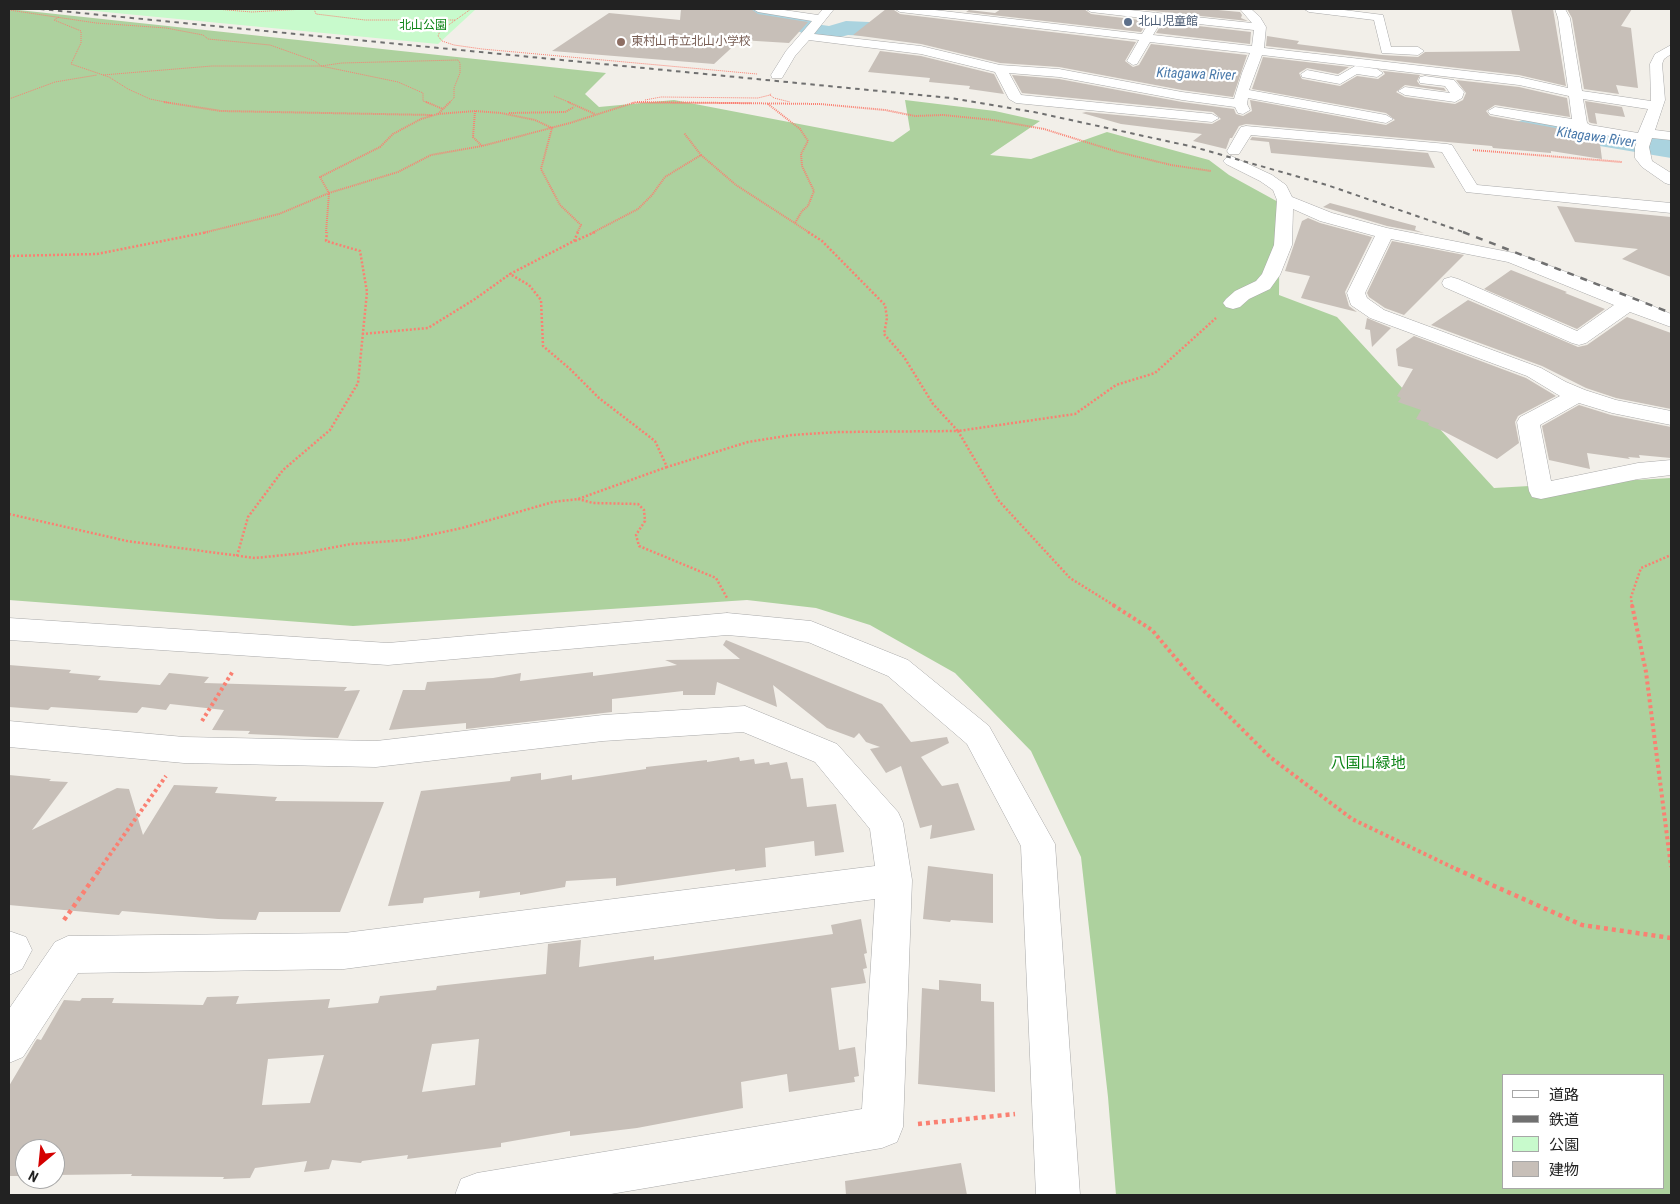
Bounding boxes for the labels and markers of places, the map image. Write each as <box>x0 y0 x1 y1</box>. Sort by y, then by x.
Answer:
place label: 北山児童館 <box>1138 15 1198 29</box>
marker: 北山児童館 <box>1122 16 1134 28</box>
place label: 東村山市立北山小学校 <box>631 35 751 49</box>
marker: 東村山市立北山小学校 <box>615 36 627 48</box>

